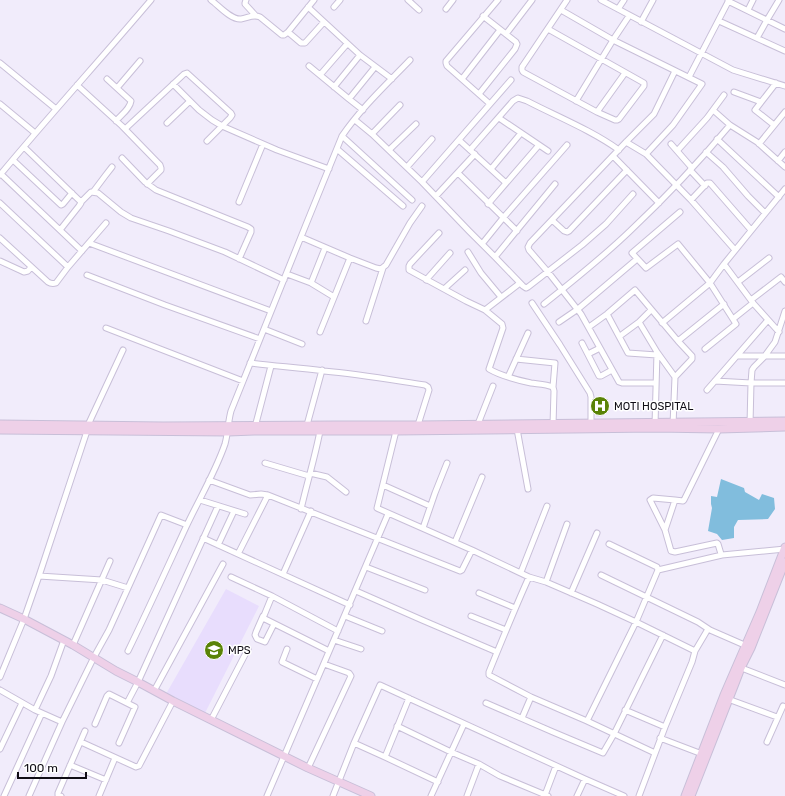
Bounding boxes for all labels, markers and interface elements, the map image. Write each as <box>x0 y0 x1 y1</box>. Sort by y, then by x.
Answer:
hospital icon: MOTI HOSPITAL <box>589 395 611 417</box>
place label: MOTI HOSPITAL <box>614 400 693 413</box>
school or university icon: MPS <box>203 639 225 661</box>
place label: MPS <box>228 644 251 657</box>
scale bar <box>18 754 86 780</box>
text: 100 m <box>24 761 58 775</box>

